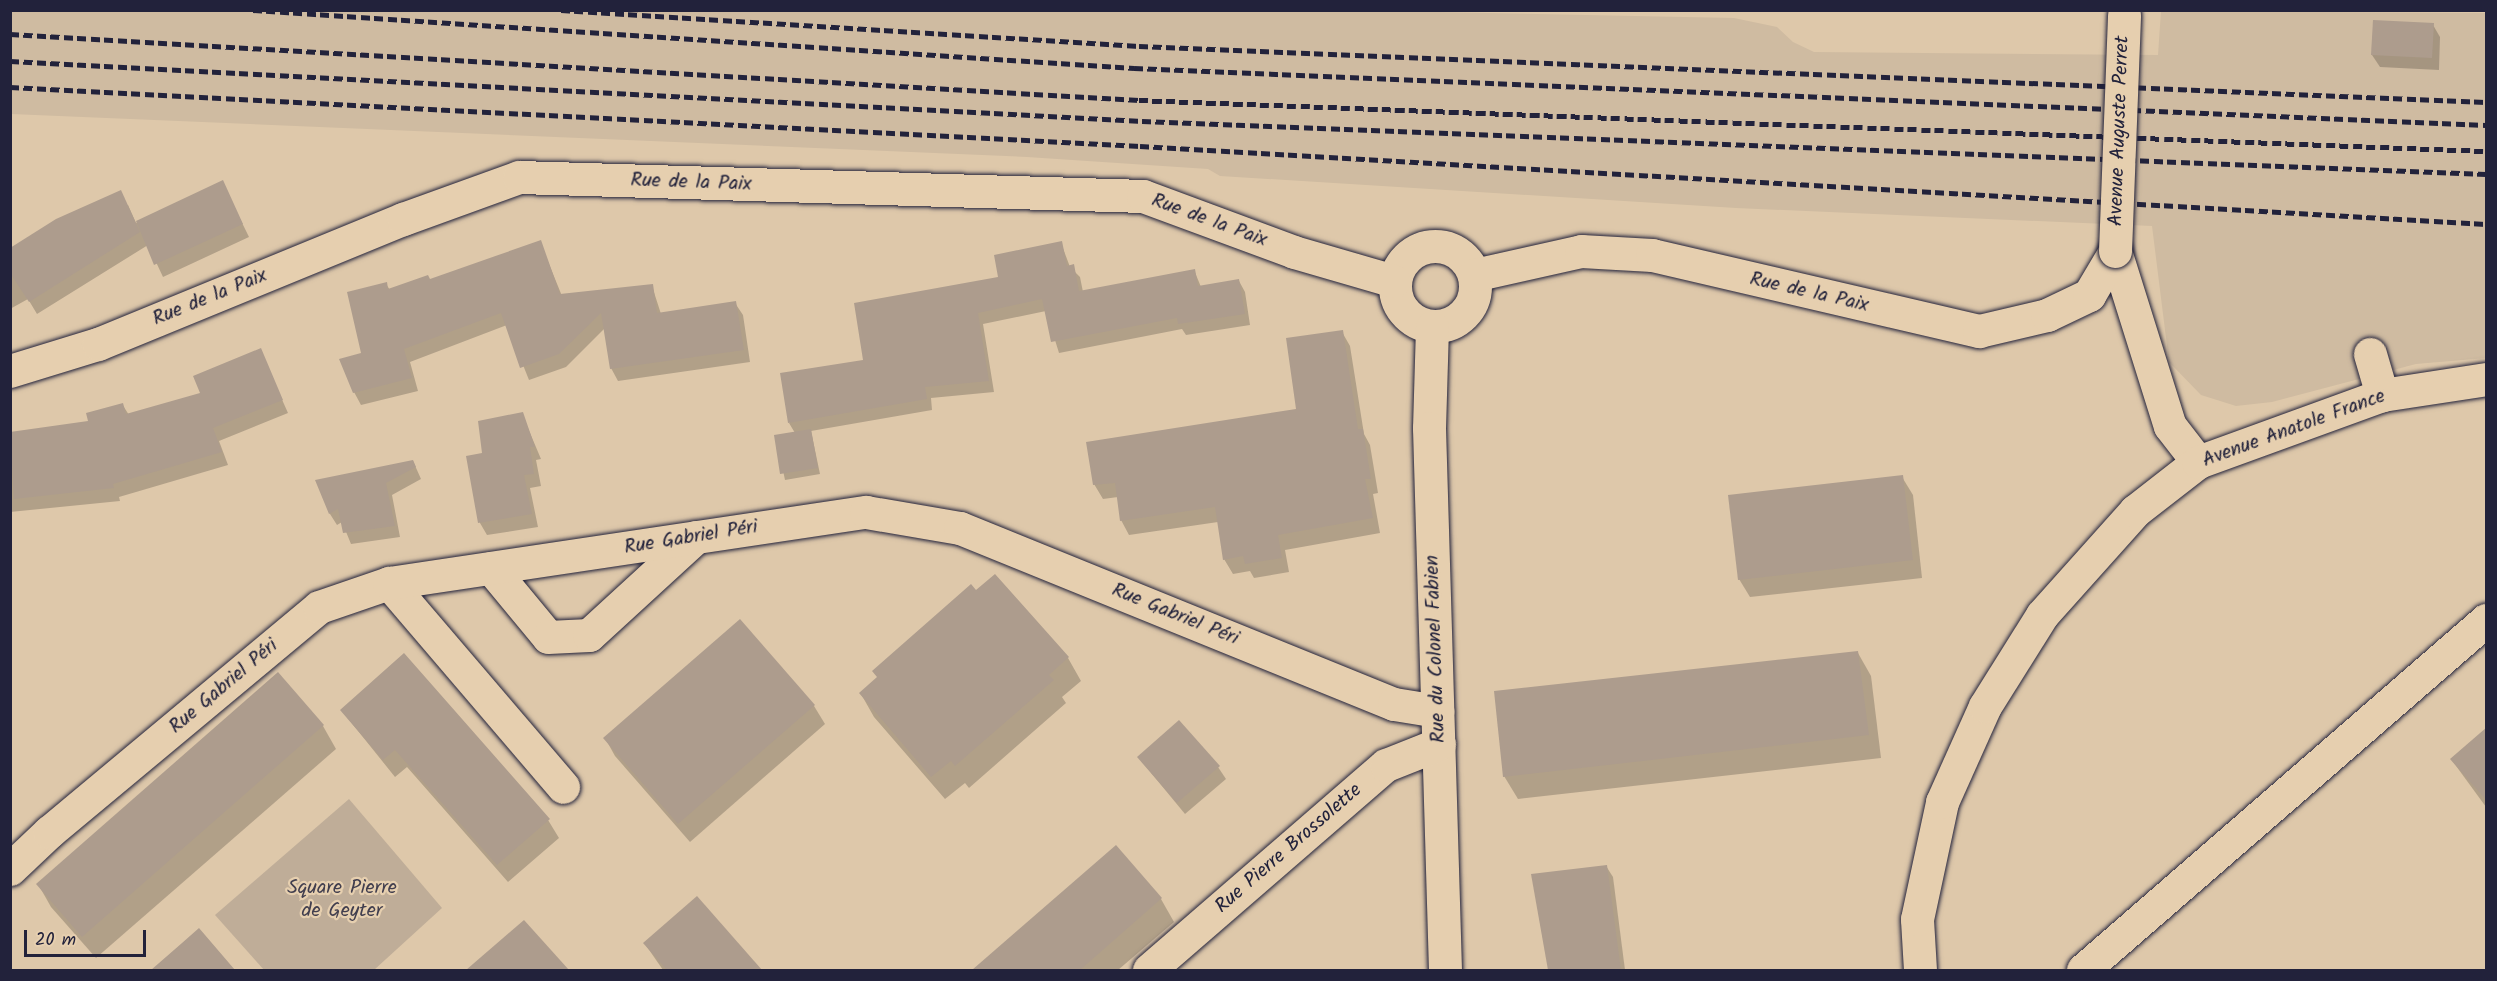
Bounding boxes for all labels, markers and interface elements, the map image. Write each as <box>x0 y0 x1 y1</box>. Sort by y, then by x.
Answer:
street label: Avenue Auguste Perret <box>2105 35 2135 227</box>
street label: Rue de la Paix <box>630 169 752 197</box>
street label: Rue de la Paix <box>1148 189 1270 253</box>
street label: Rue de la Paix <box>149 264 271 332</box>
street label: Rue de la Paix <box>1747 268 1871 318</box>
street label: Avenue Anatole France <box>2199 385 2389 473</box>
street label: Rue Gabriel Péri <box>623 516 759 560</box>
street label: Rue du Colonel Fabien <box>1421 554 1451 744</box>
street label: Rue Gabriel Péri <box>1108 579 1242 651</box>
street label: Rue Gabriel Péri <box>165 635 283 739</box>
street label: Rue Pierre Brossolette <box>1211 779 1367 919</box>
park label: Square Pierre de Geyter <box>287 876 397 923</box>
scale bar <box>27 918 148 956</box>
text: 20 m <box>35 926 76 955</box>

